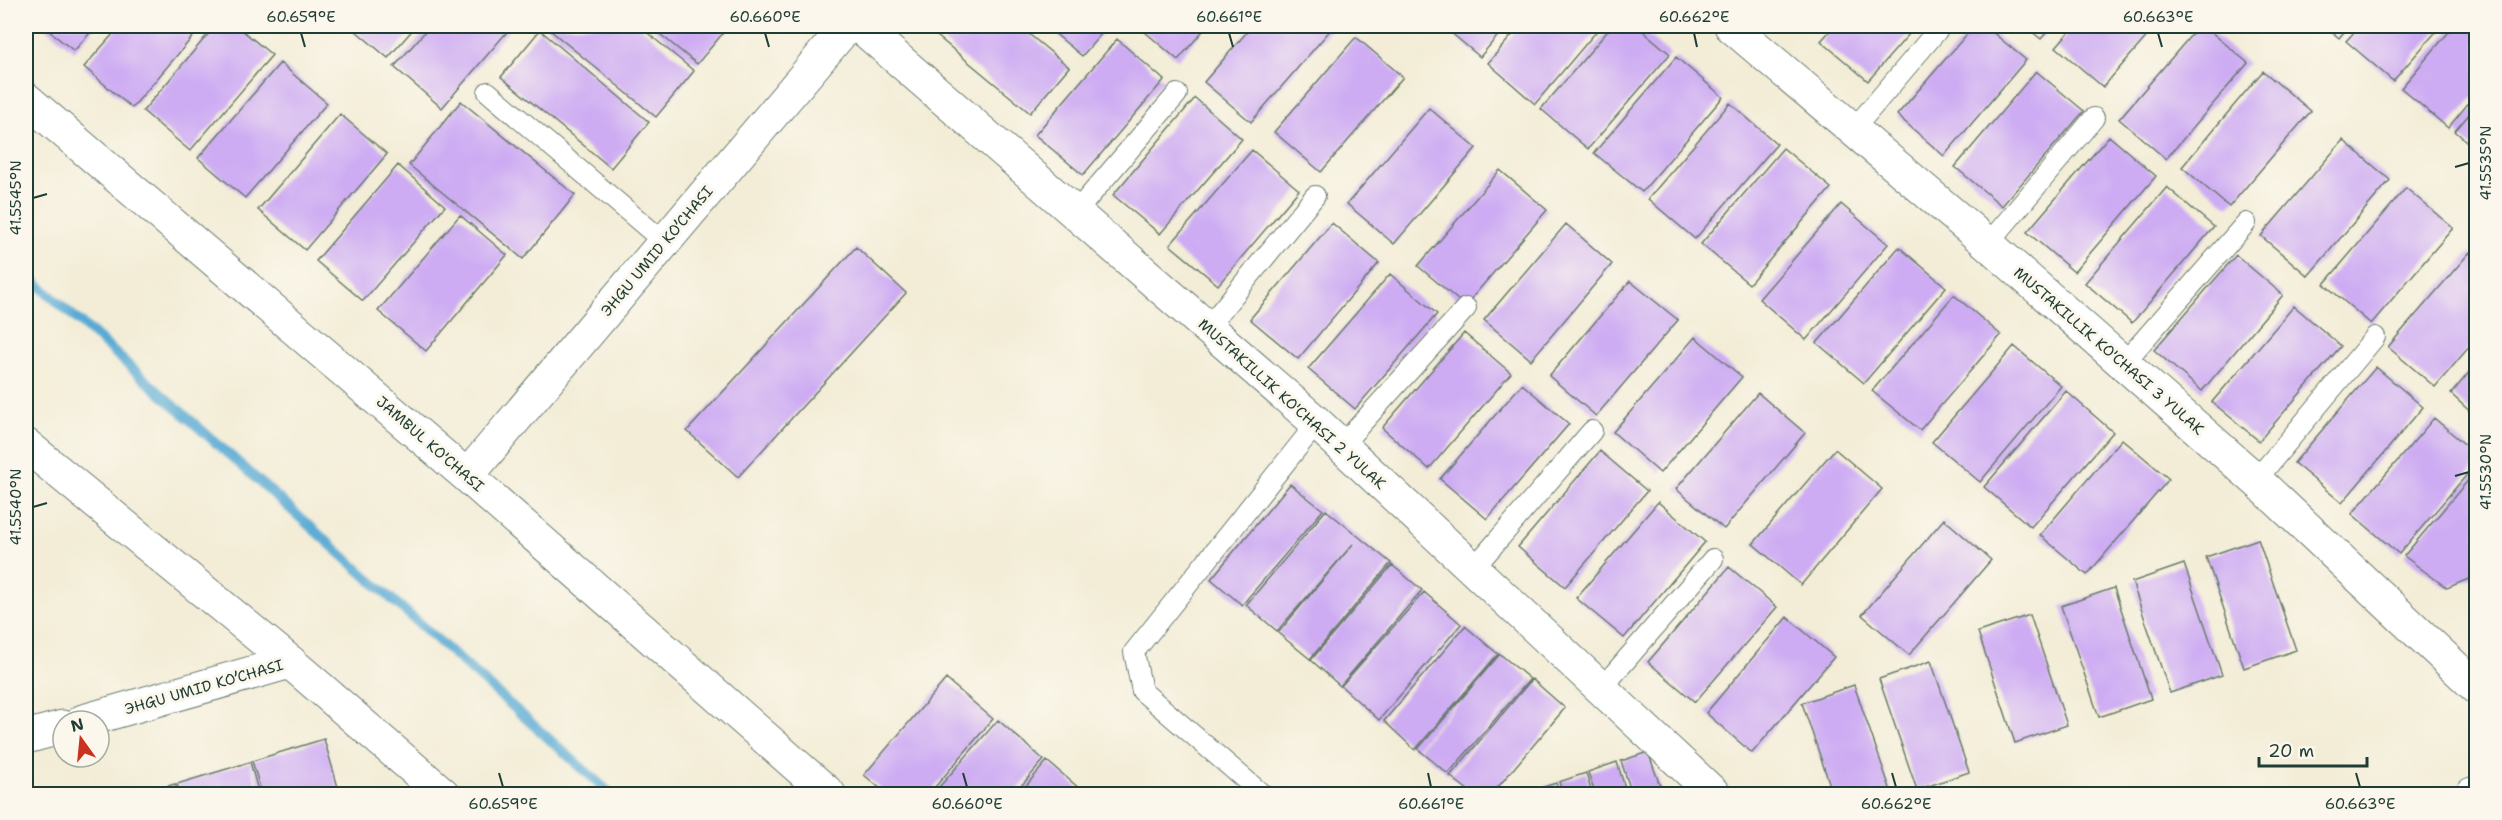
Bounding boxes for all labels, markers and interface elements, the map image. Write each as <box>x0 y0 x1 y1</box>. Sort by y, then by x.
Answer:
text: 60.659°E <box>266 7 336 27</box>
text: 60.660°E <box>729 7 801 27</box>
text: 60.661°E <box>1196 7 1262 27</box>
text: 60.662°E <box>1659 7 1729 27</box>
text: 60.663°E <box>2123 7 2193 27</box>
text: 41.5535°N <box>2476 126 2496 200</box>
text: 41.5545°N <box>6 160 26 236</box>
street label: ЭHGU UMID KO’CHASI <box>597 182 717 320</box>
street label: MUSTAKILLIK KO'CHASI 3 YULAK <box>2010 263 2209 439</box>
street label: MUSTAKILLIK KO'CHASI 2 YULAK <box>1194 314 1390 494</box>
street label: JAMBUL KO'CHASI <box>372 392 488 496</box>
text: 41.5530°N <box>2476 434 2496 510</box>
text: 41.5540°N <box>6 469 26 545</box>
street label: ЭHGU UMID KO’CHASI <box>122 655 286 719</box>
north arrow <box>51 709 111 769</box>
text: N <box>68 713 86 737</box>
scale bar <box>2259 730 2367 768</box>
text: 20 m <box>2268 739 2314 763</box>
text: 60.659°E <box>468 794 538 814</box>
text: 60.660°E <box>931 794 1003 814</box>
text: 60.661°E <box>1398 794 1464 814</box>
text: 60.662°E <box>1861 794 1931 814</box>
text: 60.663°E <box>2325 794 2395 814</box>

